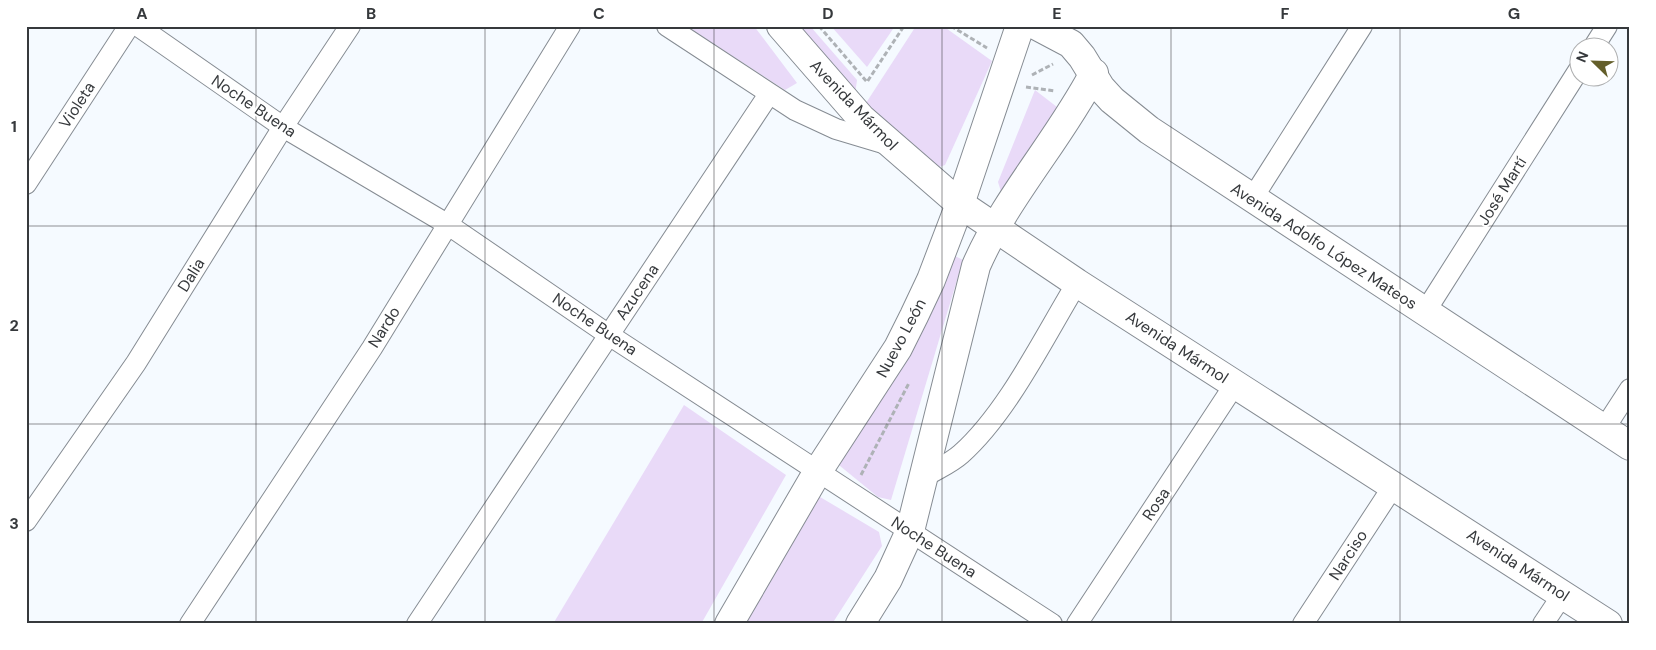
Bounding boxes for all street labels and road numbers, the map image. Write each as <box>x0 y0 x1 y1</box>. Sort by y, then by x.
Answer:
street label: Avenida Mármol <box>805 55 903 155</box>
street label: Noche Buena <box>207 70 301 142</box>
street label: Violeta <box>54 78 100 132</box>
street label: José Martí <box>1473 153 1531 229</box>
street label: Avenida Adolfo López Mateos <box>1227 178 1421 314</box>
street label: Dalia <box>173 254 209 296</box>
street label: Azucena <box>611 260 663 324</box>
street label: Noche Buena <box>548 288 642 360</box>
street label: Nuevo León <box>871 295 931 381</box>
street label: Nardo <box>363 302 405 352</box>
street label: Avenida Mármol <box>1122 306 1232 388</box>
street label: Rosa <box>1137 484 1175 524</box>
street label: Noche Buena <box>887 511 981 583</box>
street label: Avenida Mármol <box>1463 524 1573 606</box>
street label: Narciso <box>1324 526 1372 584</box>

